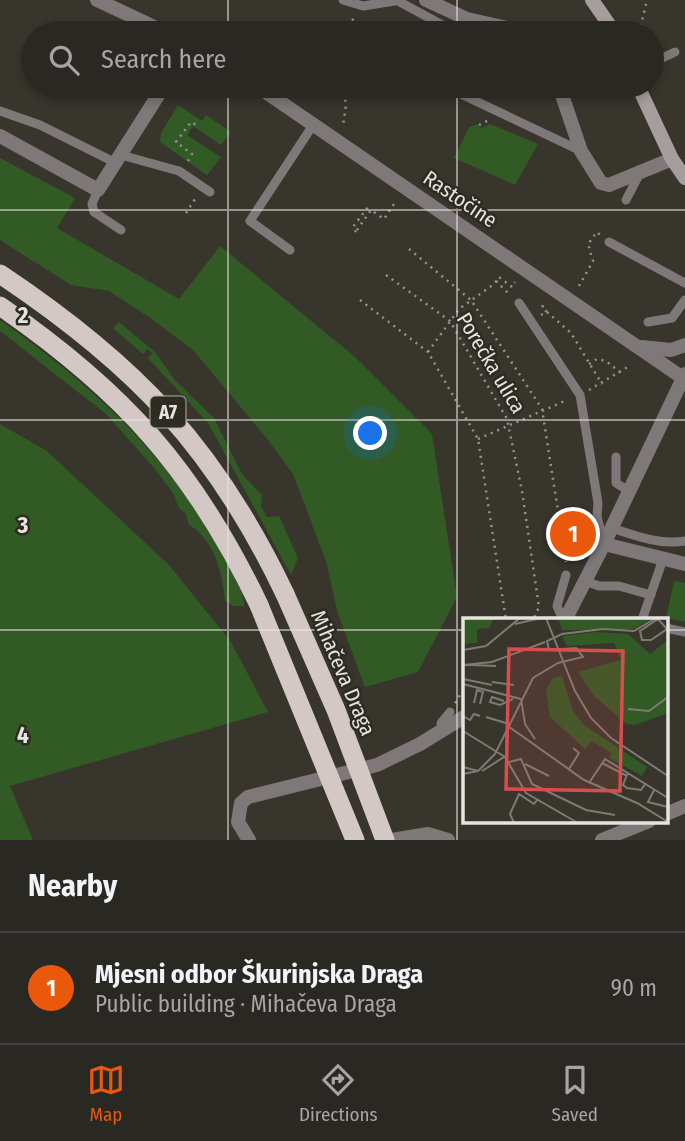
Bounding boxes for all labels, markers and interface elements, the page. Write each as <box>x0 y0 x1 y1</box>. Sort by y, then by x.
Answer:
search box <box>21 21 664 98</box>
icon: search <box>45 41 83 79</box>
text: Search here <box>101 44 226 75</box>
street label: Rastočine <box>418 165 502 233</box>
text: 2 <box>17 301 29 329</box>
street label: Porečka ulica <box>451 308 531 418</box>
road number: A7 <box>150 396 186 428</box>
your location <box>353 416 387 450</box>
pin: 1 <box>550 508 596 560</box>
text: 3 <box>17 511 29 539</box>
street label: Mihačeva Draga <box>305 606 381 740</box>
inset map <box>463 618 668 822</box>
text: 4 <box>17 721 29 749</box>
text: Nearby <box>28 868 117 904</box>
text: Mjesni odbor Škurinjska Draga <box>95 959 423 990</box>
text: 1 <box>46 974 56 1002</box>
text: 90 m <box>611 974 657 1002</box>
text: Public building · Mihačeva Draga <box>95 990 397 1018</box>
tab: Map <box>87 1061 125 1126</box>
tab: Directions <box>299 1061 378 1126</box>
tab: Saved <box>552 1061 598 1126</box>

